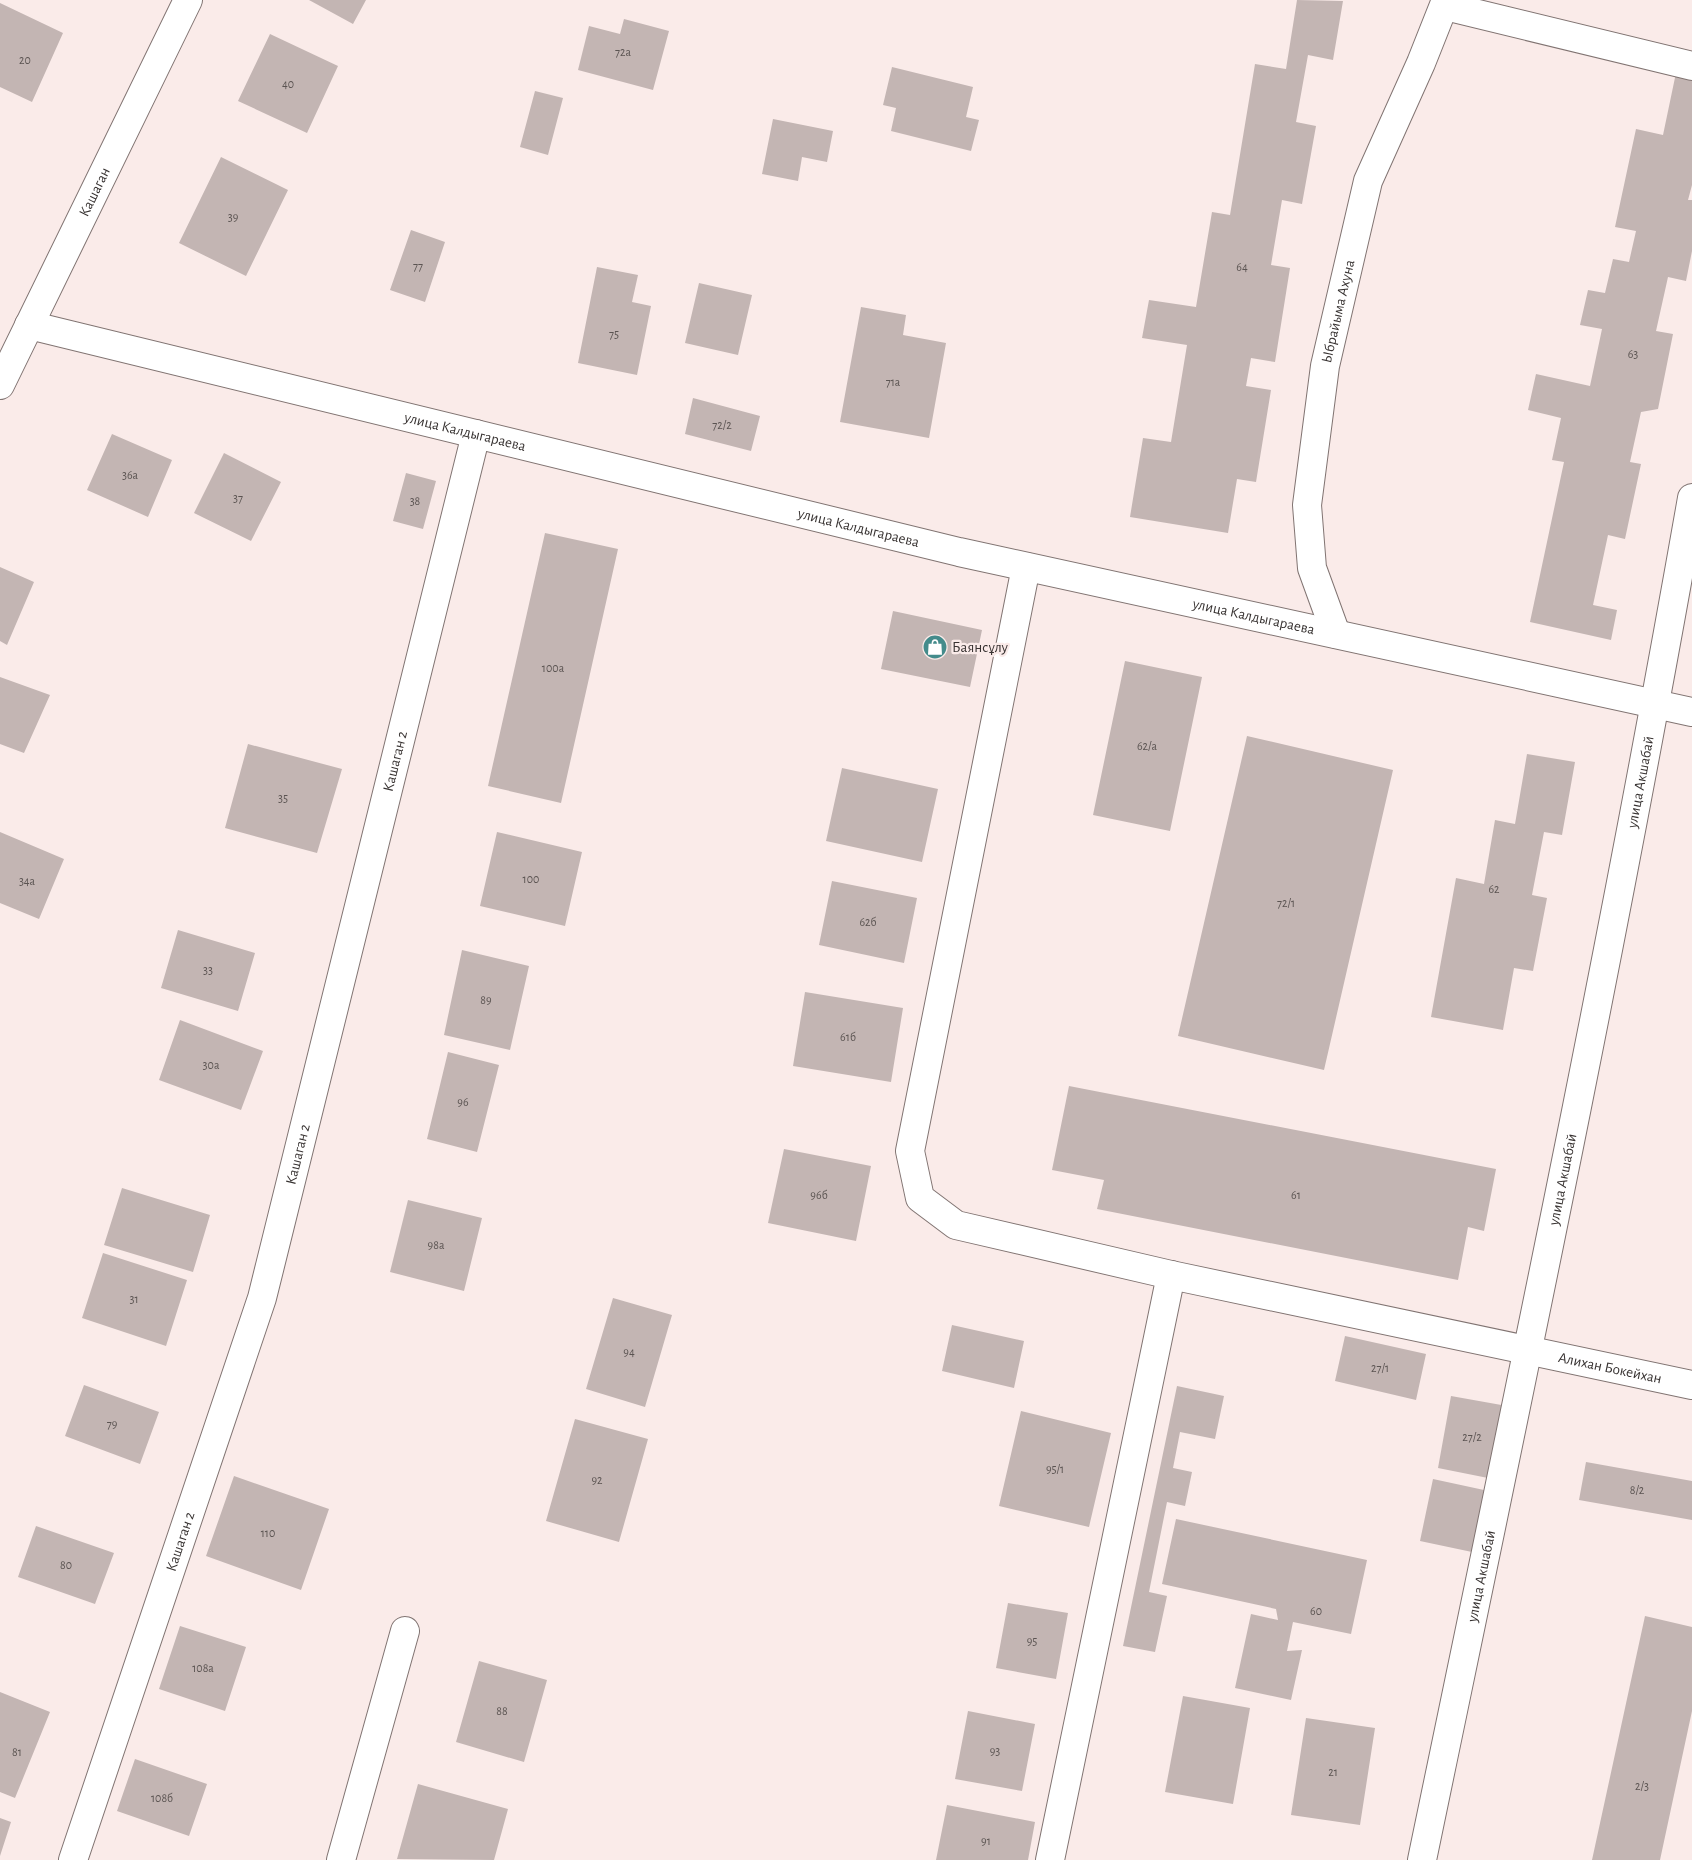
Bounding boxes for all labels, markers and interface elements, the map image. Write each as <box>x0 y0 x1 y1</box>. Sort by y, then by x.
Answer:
house number: 72а <box>615 46 631 58</box>
house number: 20 <box>19 54 31 66</box>
house number: 40 <box>282 78 294 90</box>
street label: Кашаган <box>76 165 113 219</box>
house number: 39 <box>228 211 239 223</box>
street label: Ыбрайыма Ахуна <box>1319 258 1357 364</box>
house number: 77 <box>413 260 423 272</box>
house number: 64 <box>1236 261 1248 273</box>
house number: 75 <box>609 328 619 340</box>
house number: 63 <box>1628 348 1638 360</box>
house number: 71а <box>886 376 901 388</box>
street label: улица Калдыгараева <box>402 409 528 454</box>
house number: 72/2 <box>712 419 732 431</box>
house number: 36а <box>122 469 139 481</box>
house number: 37 <box>233 492 243 504</box>
house number: 38 <box>410 495 421 507</box>
street label: улица Калдыгараева <box>795 505 921 550</box>
street label: улица Калдыгараева <box>1190 596 1316 637</box>
shop icon: Баянсұлу <box>922 634 948 660</box>
place label: Баянсұлу <box>952 640 1008 655</box>
house number: 100а <box>542 662 565 674</box>
street label: Кашаган 2 <box>380 729 410 793</box>
street label: улица Акшабай <box>1624 735 1656 830</box>
house number: 62/а <box>1137 740 1158 752</box>
house number: 35 <box>278 792 288 804</box>
house number: 100 <box>523 873 539 885</box>
house number: 34а <box>19 875 36 887</box>
house number: 62 <box>1488 883 1500 895</box>
house number: 72/1 <box>1277 897 1295 909</box>
house number: 62б <box>859 916 877 928</box>
house number: 33 <box>203 964 213 976</box>
house number: 89 <box>480 994 492 1006</box>
house number: 61б <box>840 1031 856 1043</box>
house number: 30а <box>203 1059 220 1071</box>
house number: 96 <box>457 1096 469 1108</box>
street label: Кашаган 2 <box>283 1122 312 1186</box>
street label: улица Акшабай <box>1546 1132 1579 1228</box>
house number: 96б <box>810 1189 828 1201</box>
house number: 61 <box>1291 1189 1301 1201</box>
house number: 98а <box>428 1239 445 1251</box>
house number: 31 <box>129 1293 139 1305</box>
house number: 94 <box>623 1346 635 1358</box>
street label: Алихан Бокейхан <box>1557 1349 1663 1386</box>
house number: 27/1 <box>1371 1362 1389 1374</box>
house number: 79 <box>107 1418 118 1430</box>
house number: 27/2 <box>1462 1431 1482 1443</box>
house number: 95/1 <box>1046 1463 1064 1475</box>
house number: 92 <box>591 1474 603 1486</box>
house number: 8/2 <box>1630 1484 1645 1496</box>
street label: Кашаган 2 <box>163 1510 197 1573</box>
house number: 110 <box>261 1527 275 1539</box>
street label: улица Акшабай <box>1464 1529 1498 1624</box>
house number: 80 <box>60 1559 72 1571</box>
house number: 60 <box>1310 1605 1322 1617</box>
house number: 95 <box>1027 1635 1037 1647</box>
house number: 108а <box>192 1662 214 1674</box>
house number: 88 <box>496 1705 508 1717</box>
house number: 93 <box>990 1745 1000 1757</box>
house number: 81 <box>12 1746 22 1758</box>
house number: 21 <box>1328 1766 1338 1778</box>
house number: 2/3 <box>1635 1780 1649 1792</box>
house number: 108б <box>151 1792 173 1804</box>
house number: 91 <box>981 1835 991 1847</box>

